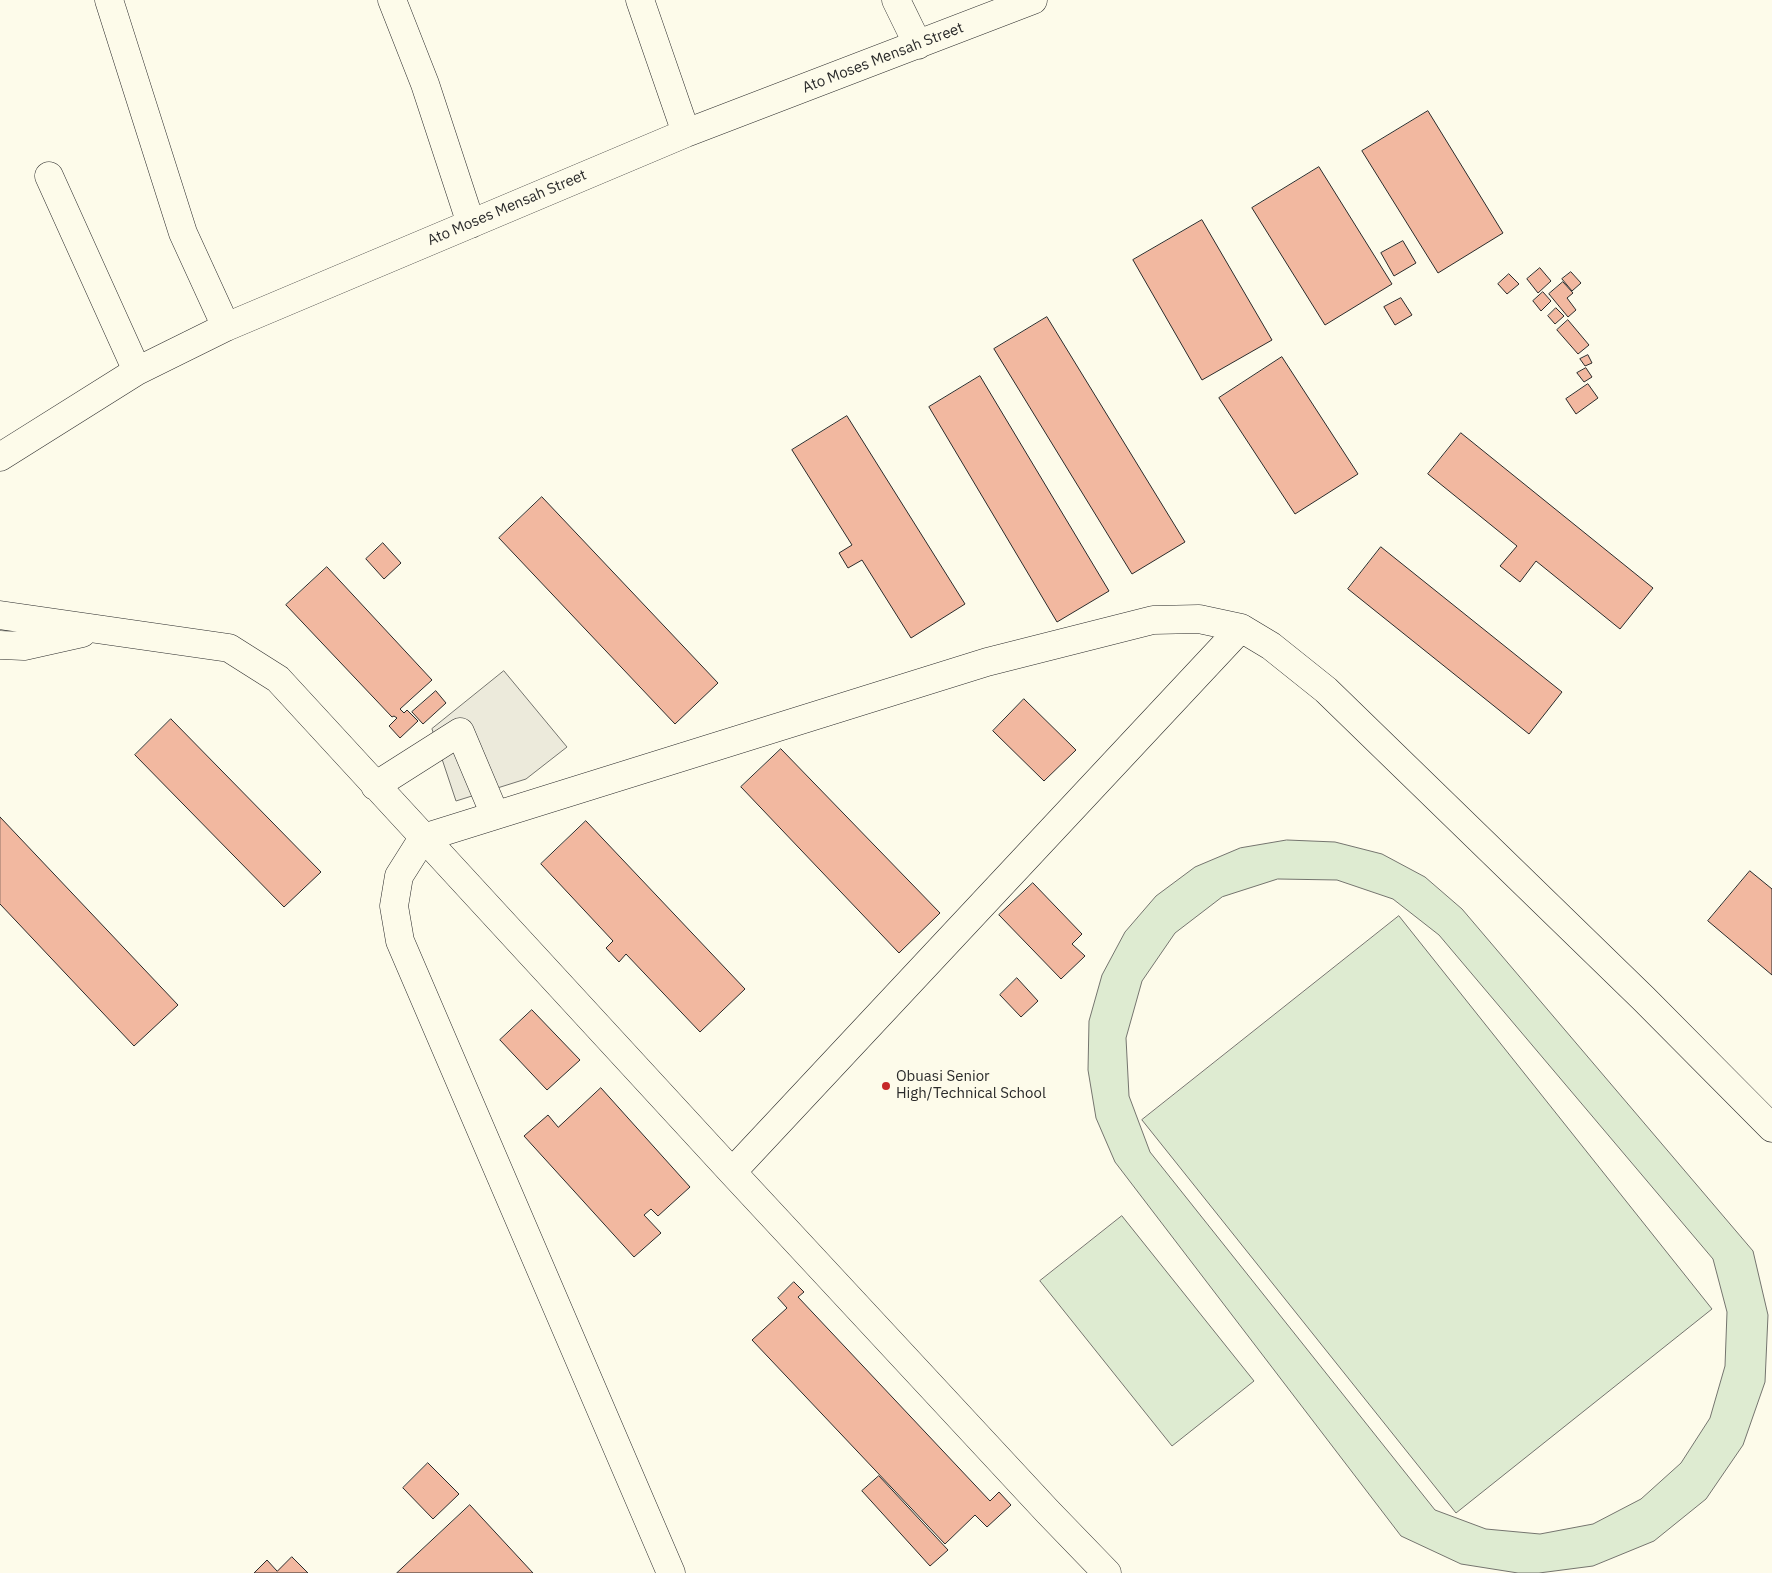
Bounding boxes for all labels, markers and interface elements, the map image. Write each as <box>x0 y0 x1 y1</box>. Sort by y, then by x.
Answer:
street label: Ato Moses Mensah Street <box>800 19 966 97</box>
street label: Ato Moses Mensah Street <box>425 166 589 250</box>
place label: Obuasi Senior High/Technical School <box>896 1068 1046 1103</box>
marker: Obuasi Senior High/Technical School <box>880 1080 892 1092</box>

